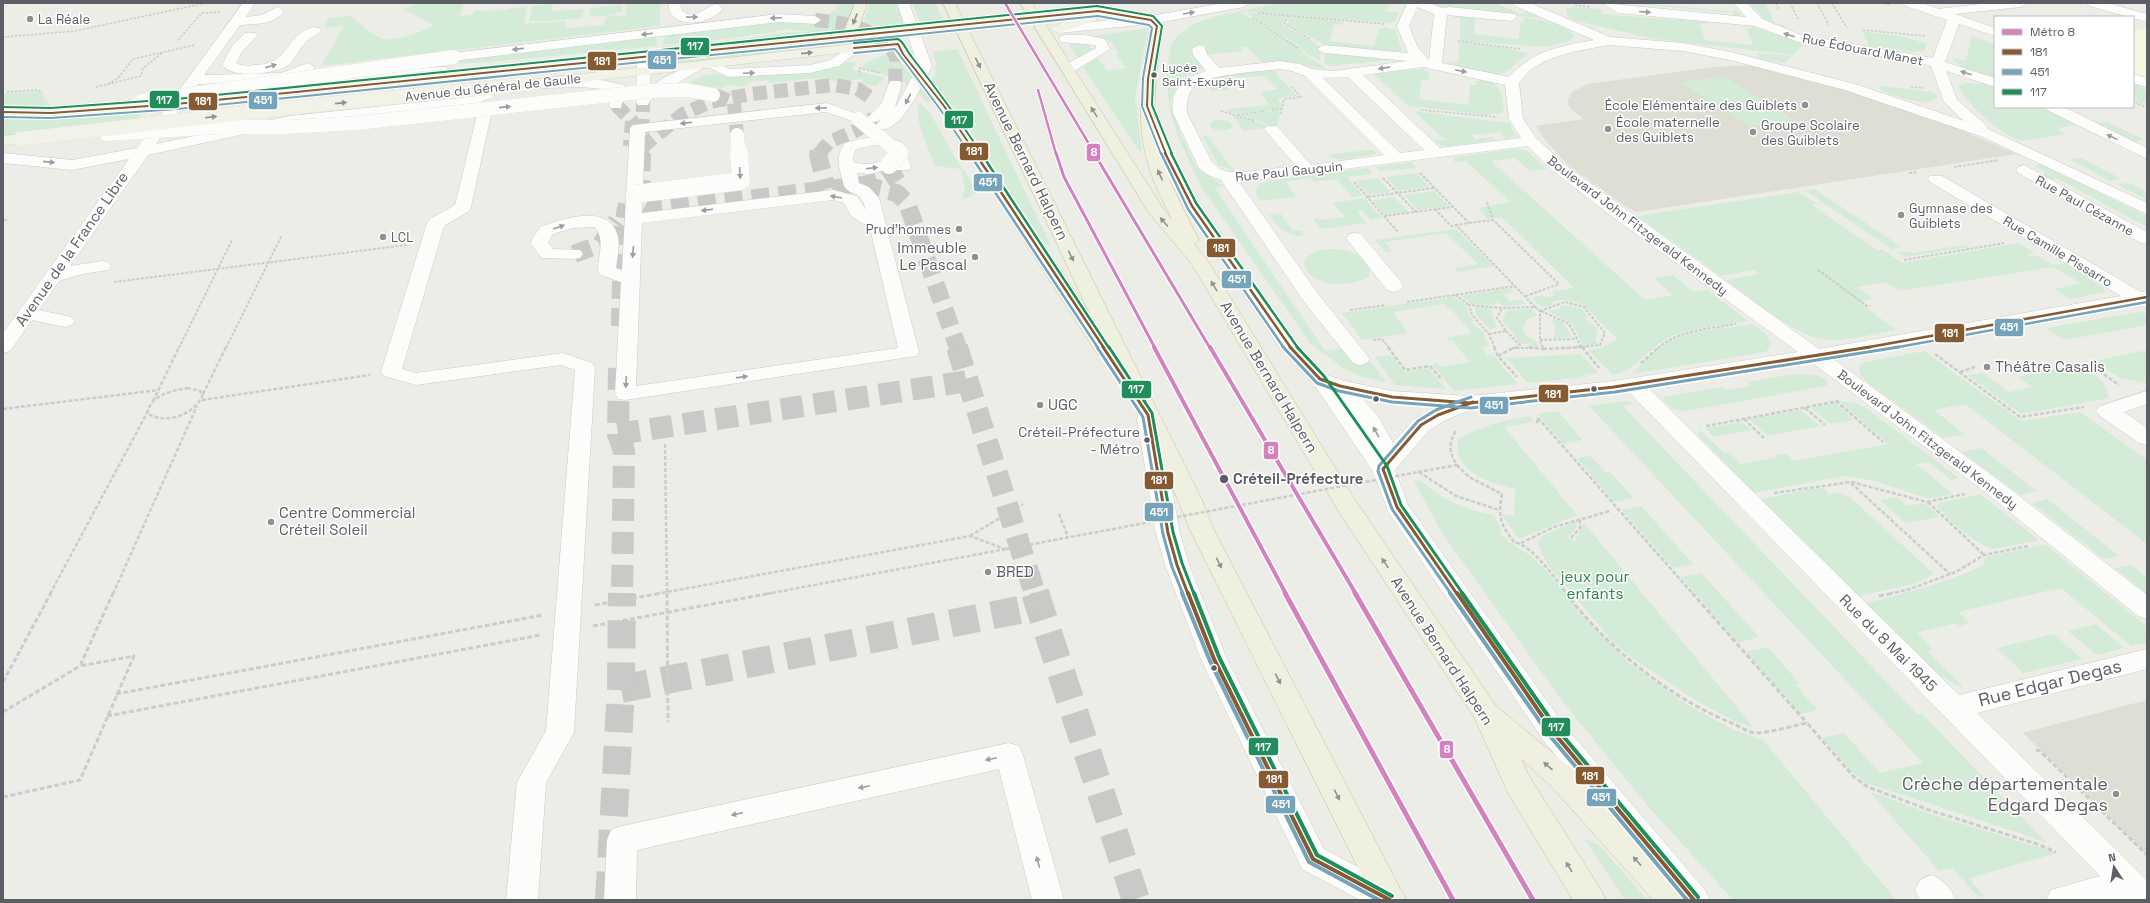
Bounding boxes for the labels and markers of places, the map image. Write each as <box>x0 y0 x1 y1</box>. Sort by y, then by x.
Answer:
place label: La Réale <box>38 11 90 28</box>
marker: La Réale <box>25 14 35 24</box>
place label: Lycée Saint-Exupéry <box>1162 60 1245 90</box>
marker: Lycée Saint-Exupéry <box>1149 70 1159 80</box>
place label: École Elémentaire des Guiblets <box>1605 97 1797 114</box>
marker: École Elémentaire des Guiblets <box>1800 100 1810 110</box>
place label: École maternelle des Guiblets <box>1616 114 1720 146</box>
place label: Groupe Scolaire des Guiblets <box>1761 117 1860 149</box>
marker: École maternelle des Guiblets <box>1603 124 1613 134</box>
marker: Groupe Scolaire des Guiblets <box>1748 127 1758 137</box>
place label: Gymnase des Guiblets <box>1909 200 1993 232</box>
marker: Gymnase des Guiblets <box>1896 210 1906 220</box>
place label: Prud'hommes <box>866 221 951 238</box>
marker: Prud'hommes <box>954 224 964 234</box>
place label: LCL <box>391 229 413 246</box>
marker: LCL <box>378 232 388 242</box>
place label: Immeuble Le Pascal <box>897 238 967 274</box>
marker: Immeuble Le Pascal <box>970 252 980 262</box>
place label: Théâtre Casalis <box>1995 357 2105 376</box>
marker: Théâtre Casalis <box>1982 362 1992 372</box>
unlabelled marker <box>1589 384 1599 394</box>
unlabelled marker <box>1371 394 1381 404</box>
place label: UGC <box>1048 395 1078 414</box>
marker: UGC <box>1035 400 1045 410</box>
place label: Créteil-Préfecture - Métro <box>1018 423 1140 458</box>
marker: Créteil-Préfecture - Métro <box>1142 435 1152 445</box>
place label: Créteil-Préfecture <box>1233 469 1364 488</box>
marker: Créteil-Préfecture <box>1218 473 1230 485</box>
place label: Centre Commercial Créteil Soleil <box>279 503 415 539</box>
marker: Centre Commercial Créteil Soleil <box>266 517 276 527</box>
place label: BRED <box>996 562 1034 581</box>
marker: BRED <box>983 567 993 577</box>
unlabelled marker <box>1209 663 1219 673</box>
place label: Crèche départementale Edgard Degas <box>1902 772 2108 816</box>
marker: Crèche départementale Edgard Degas <box>2111 789 2121 799</box>

